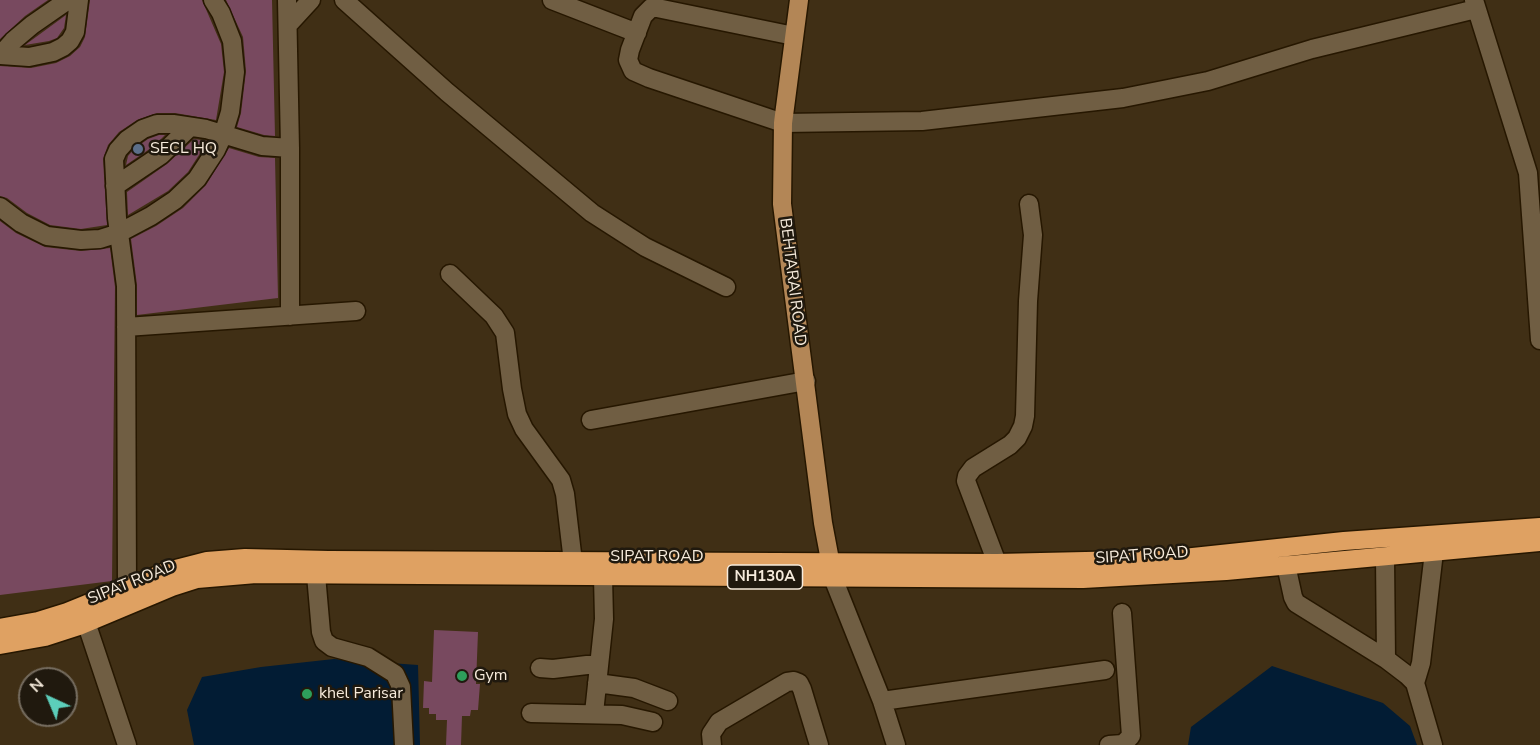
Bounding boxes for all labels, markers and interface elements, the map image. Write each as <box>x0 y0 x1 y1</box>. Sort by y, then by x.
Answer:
place label: SECL HQ <box>150 139 217 159</box>
marker: SECL HQ <box>131 142 145 156</box>
street label: BEHTARAI ROAD <box>775 217 809 347</box>
street label: SIPAT ROAD <box>1095 543 1189 569</box>
street label: SIPAT ROAD <box>610 547 704 567</box>
street label: SIPAT ROAD <box>85 557 179 609</box>
road number: NH130A <box>728 565 802 589</box>
place label: Gym <box>474 666 508 686</box>
north arrow <box>18 667 78 727</box>
marker: Gym <box>455 669 469 683</box>
text: N <box>25 673 49 698</box>
place label: khel Parisar <box>319 684 403 704</box>
marker: khel Parisar <box>300 687 314 701</box>

